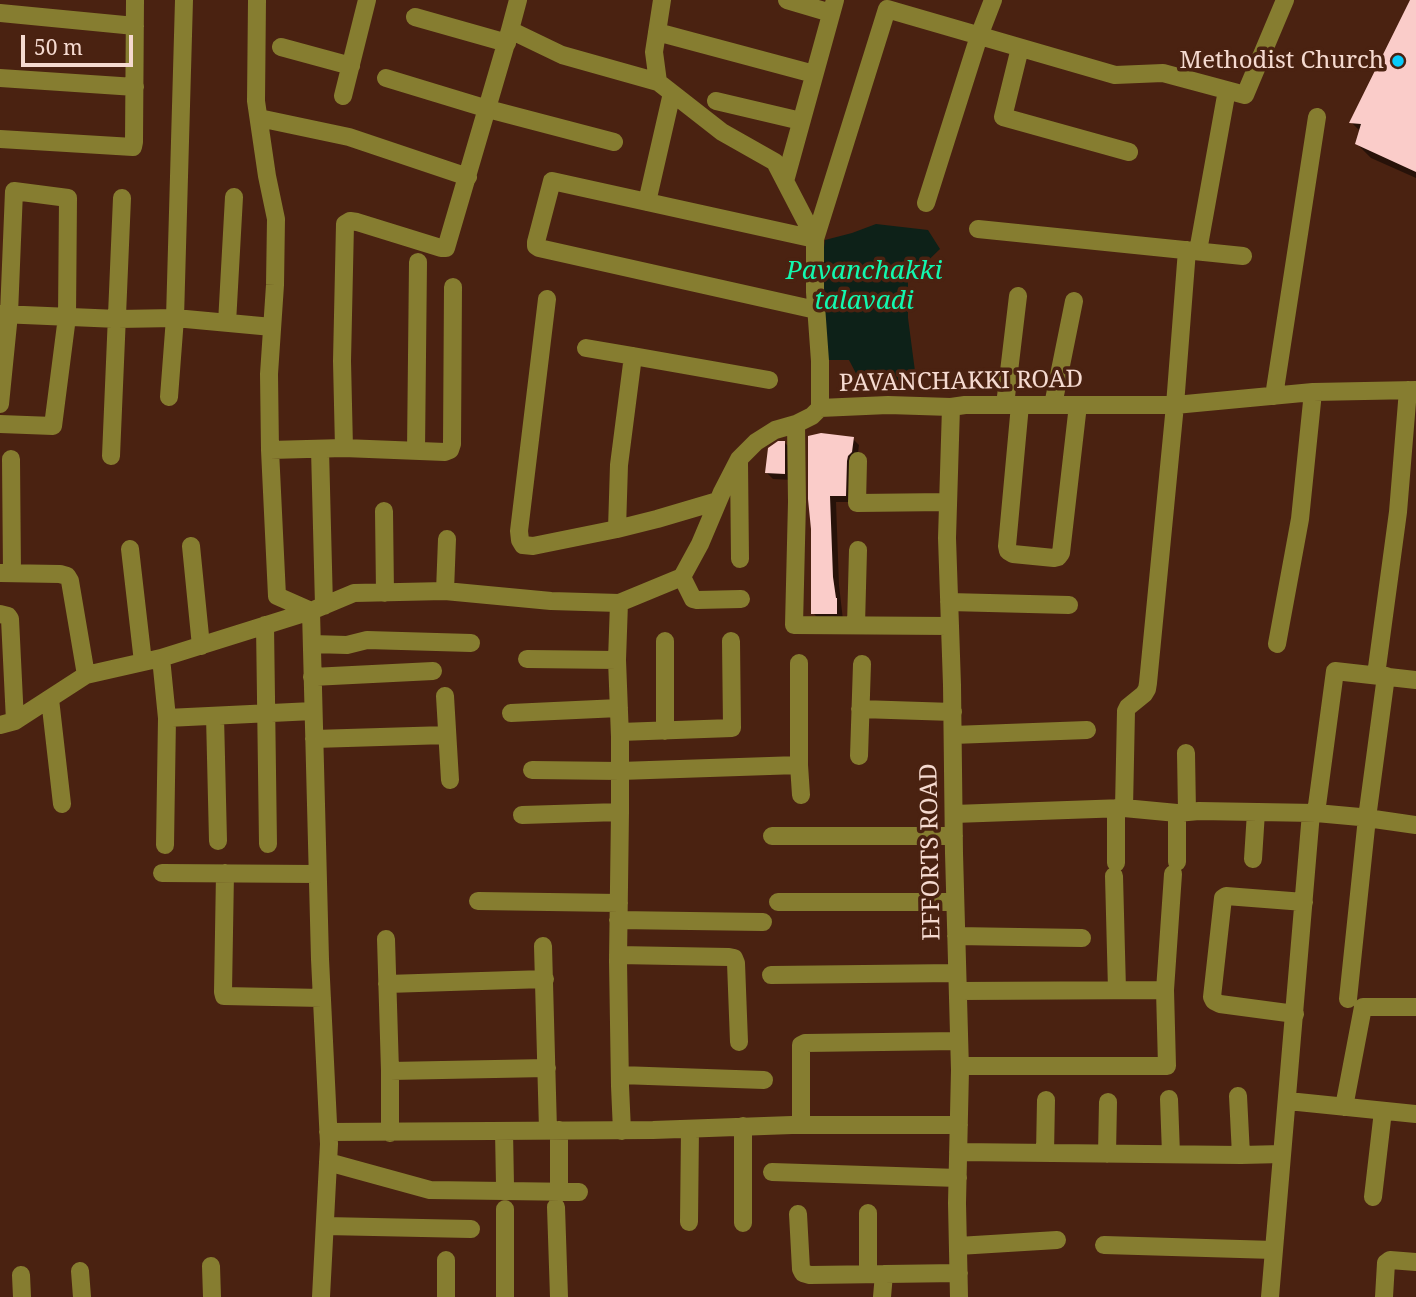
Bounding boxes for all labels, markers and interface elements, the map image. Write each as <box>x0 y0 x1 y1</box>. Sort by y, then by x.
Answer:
scale bar <box>24 21 136 65</box>
text: 50 m <box>34 33 83 61</box>
place label: Methodist Church <box>1180 47 1384 75</box>
marker: Methodist Church <box>1390 53 1406 69</box>
water label: Pavanchakki talavadi <box>786 256 942 318</box>
street label: PAVANCHAKKI ROAD <box>839 365 1083 399</box>
street label: EFFORTS ROAD <box>915 763 947 941</box>

